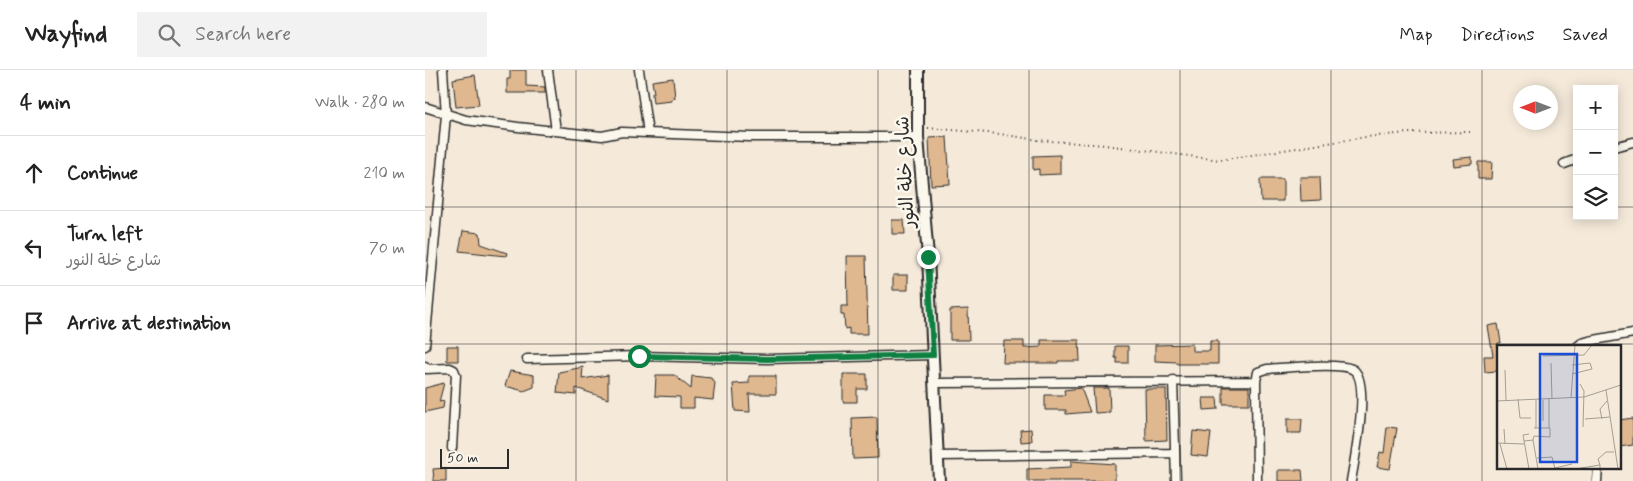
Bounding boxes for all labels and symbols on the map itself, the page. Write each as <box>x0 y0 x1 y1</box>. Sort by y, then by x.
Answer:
north arrow <box>1513 85 1558 130</box>
street label: شارع خلة النور <box>890 115 921 230</box>
route end <box>917 246 940 269</box>
route start <box>628 345 651 368</box>
inset map <box>1497 345 1621 468</box>
scale bar <box>440 446 509 469</box>

